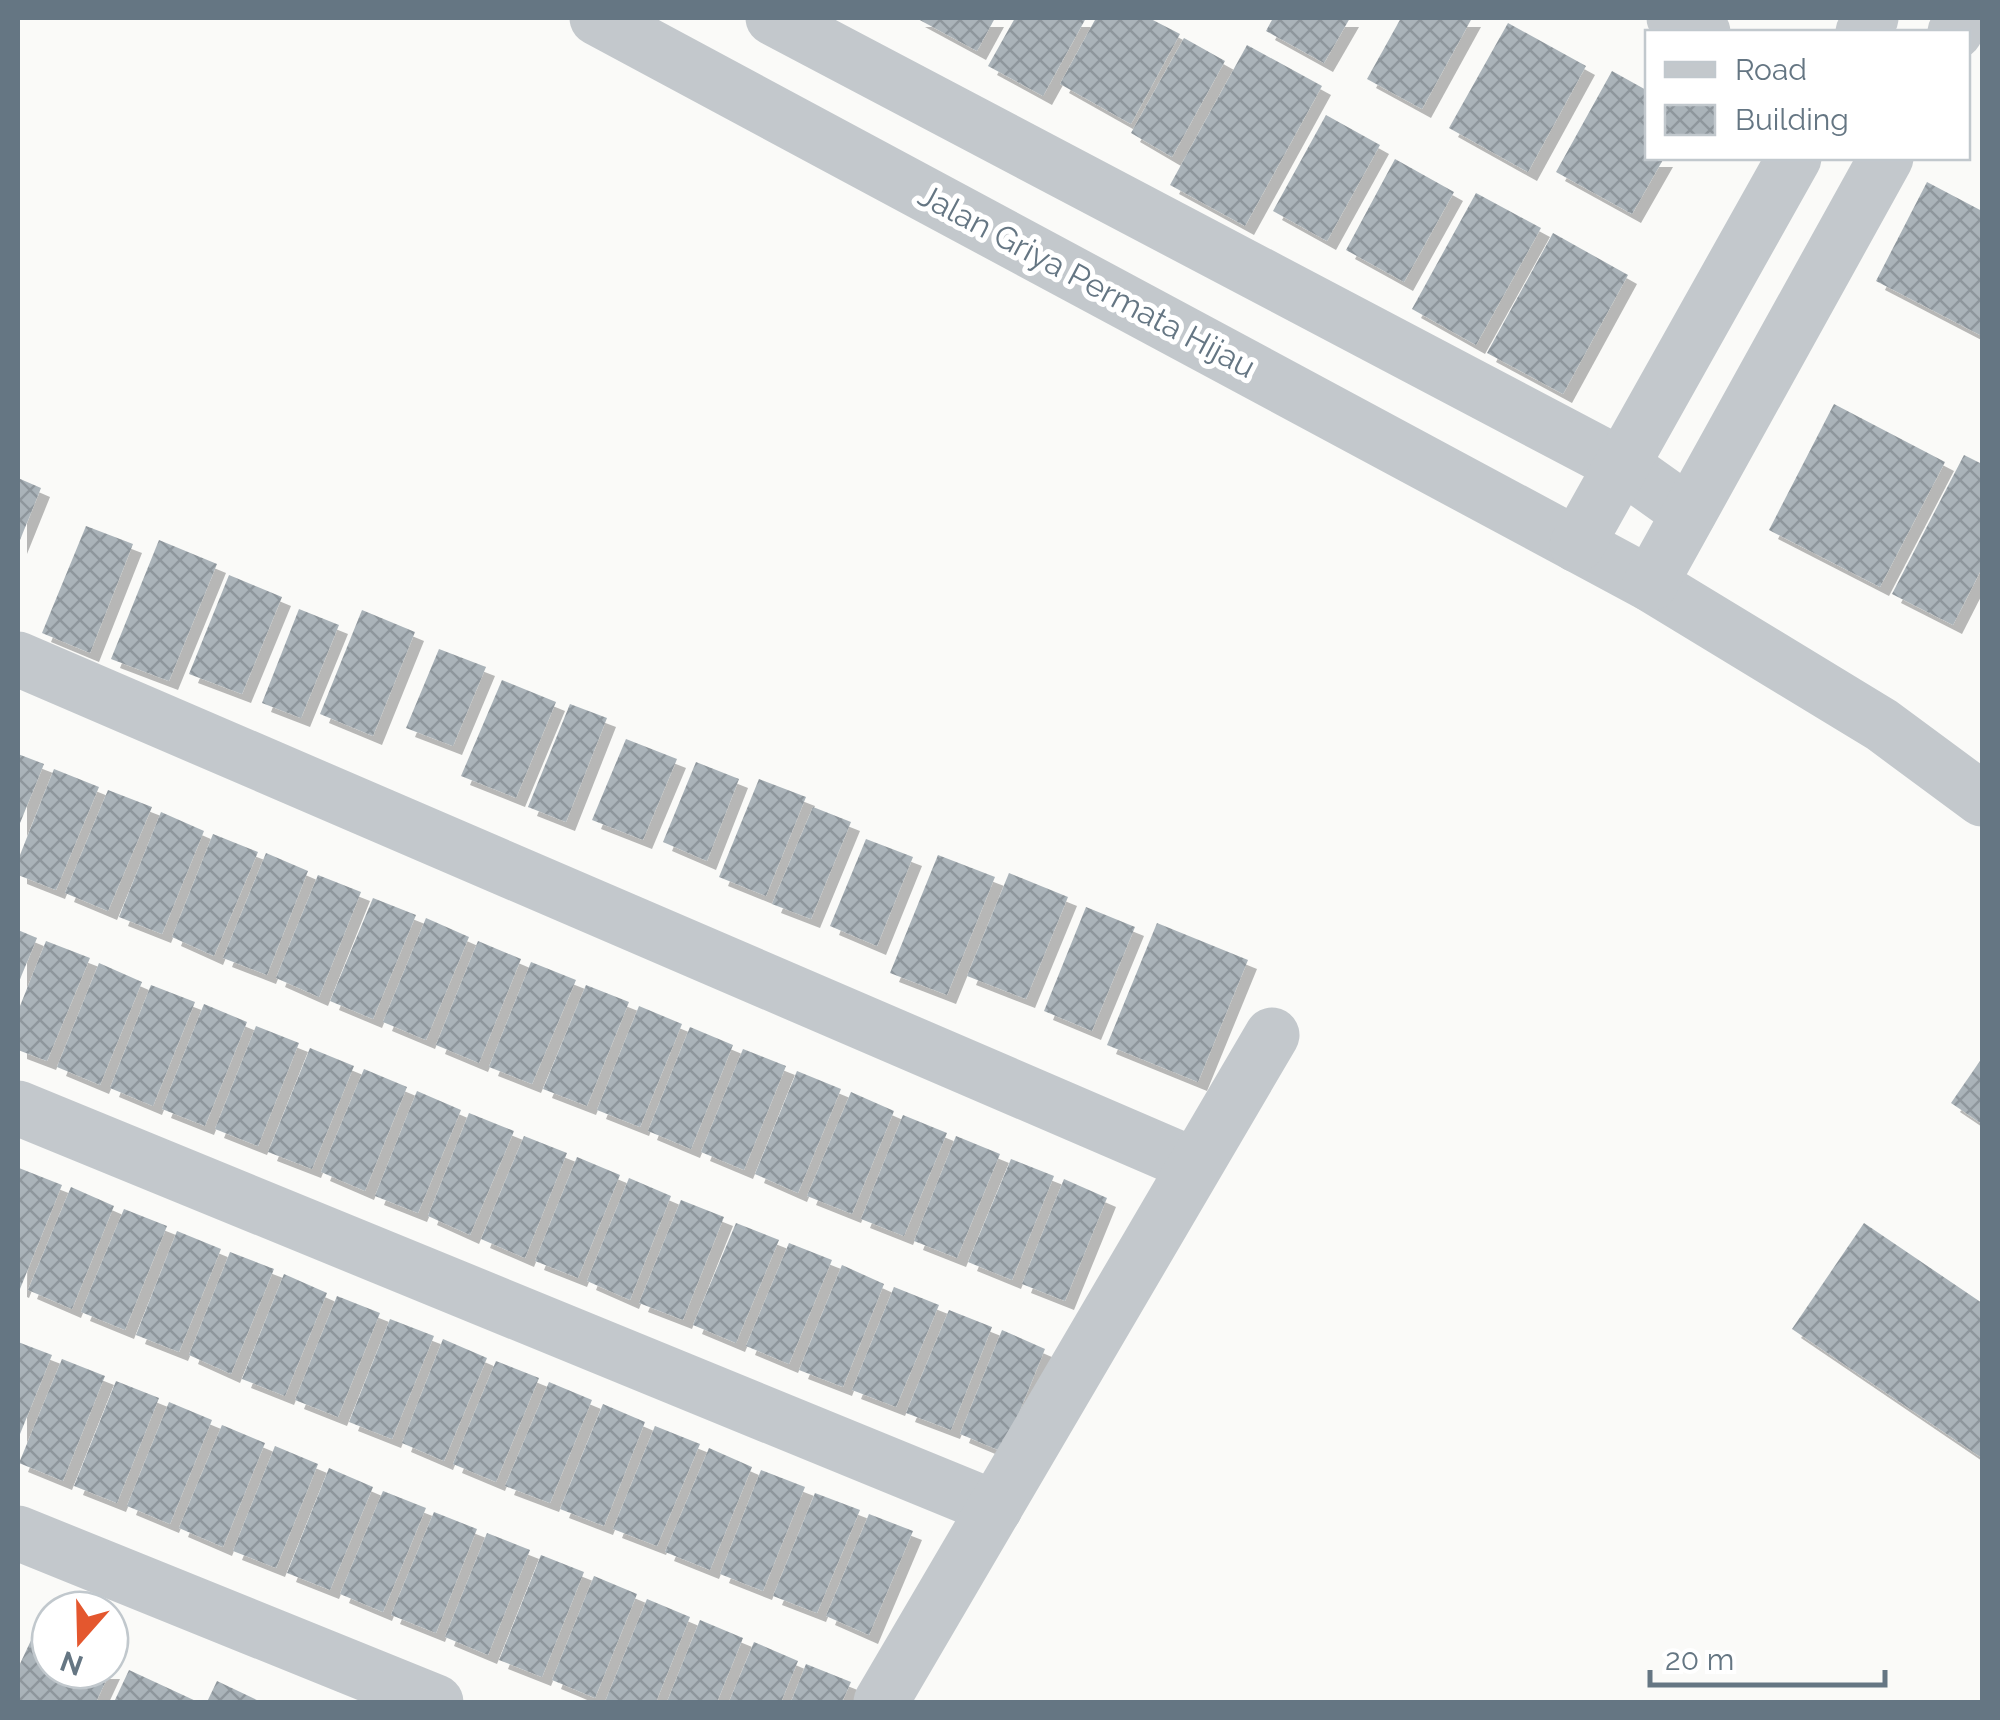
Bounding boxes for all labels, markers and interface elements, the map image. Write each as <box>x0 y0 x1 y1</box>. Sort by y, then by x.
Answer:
legend <box>1645 30 1970 160</box>
text: Road <box>1735 52 1807 87</box>
text: Building <box>1735 102 1849 137</box>
street label: Jalan Griya Permata Hijau <box>913 176 1262 385</box>
north arrow <box>30 1590 130 1690</box>
scale bar <box>1650 1625 1885 1687</box>
text: 20 m <box>1665 1642 1734 1677</box>
text: N <box>56 1644 87 1682</box>

